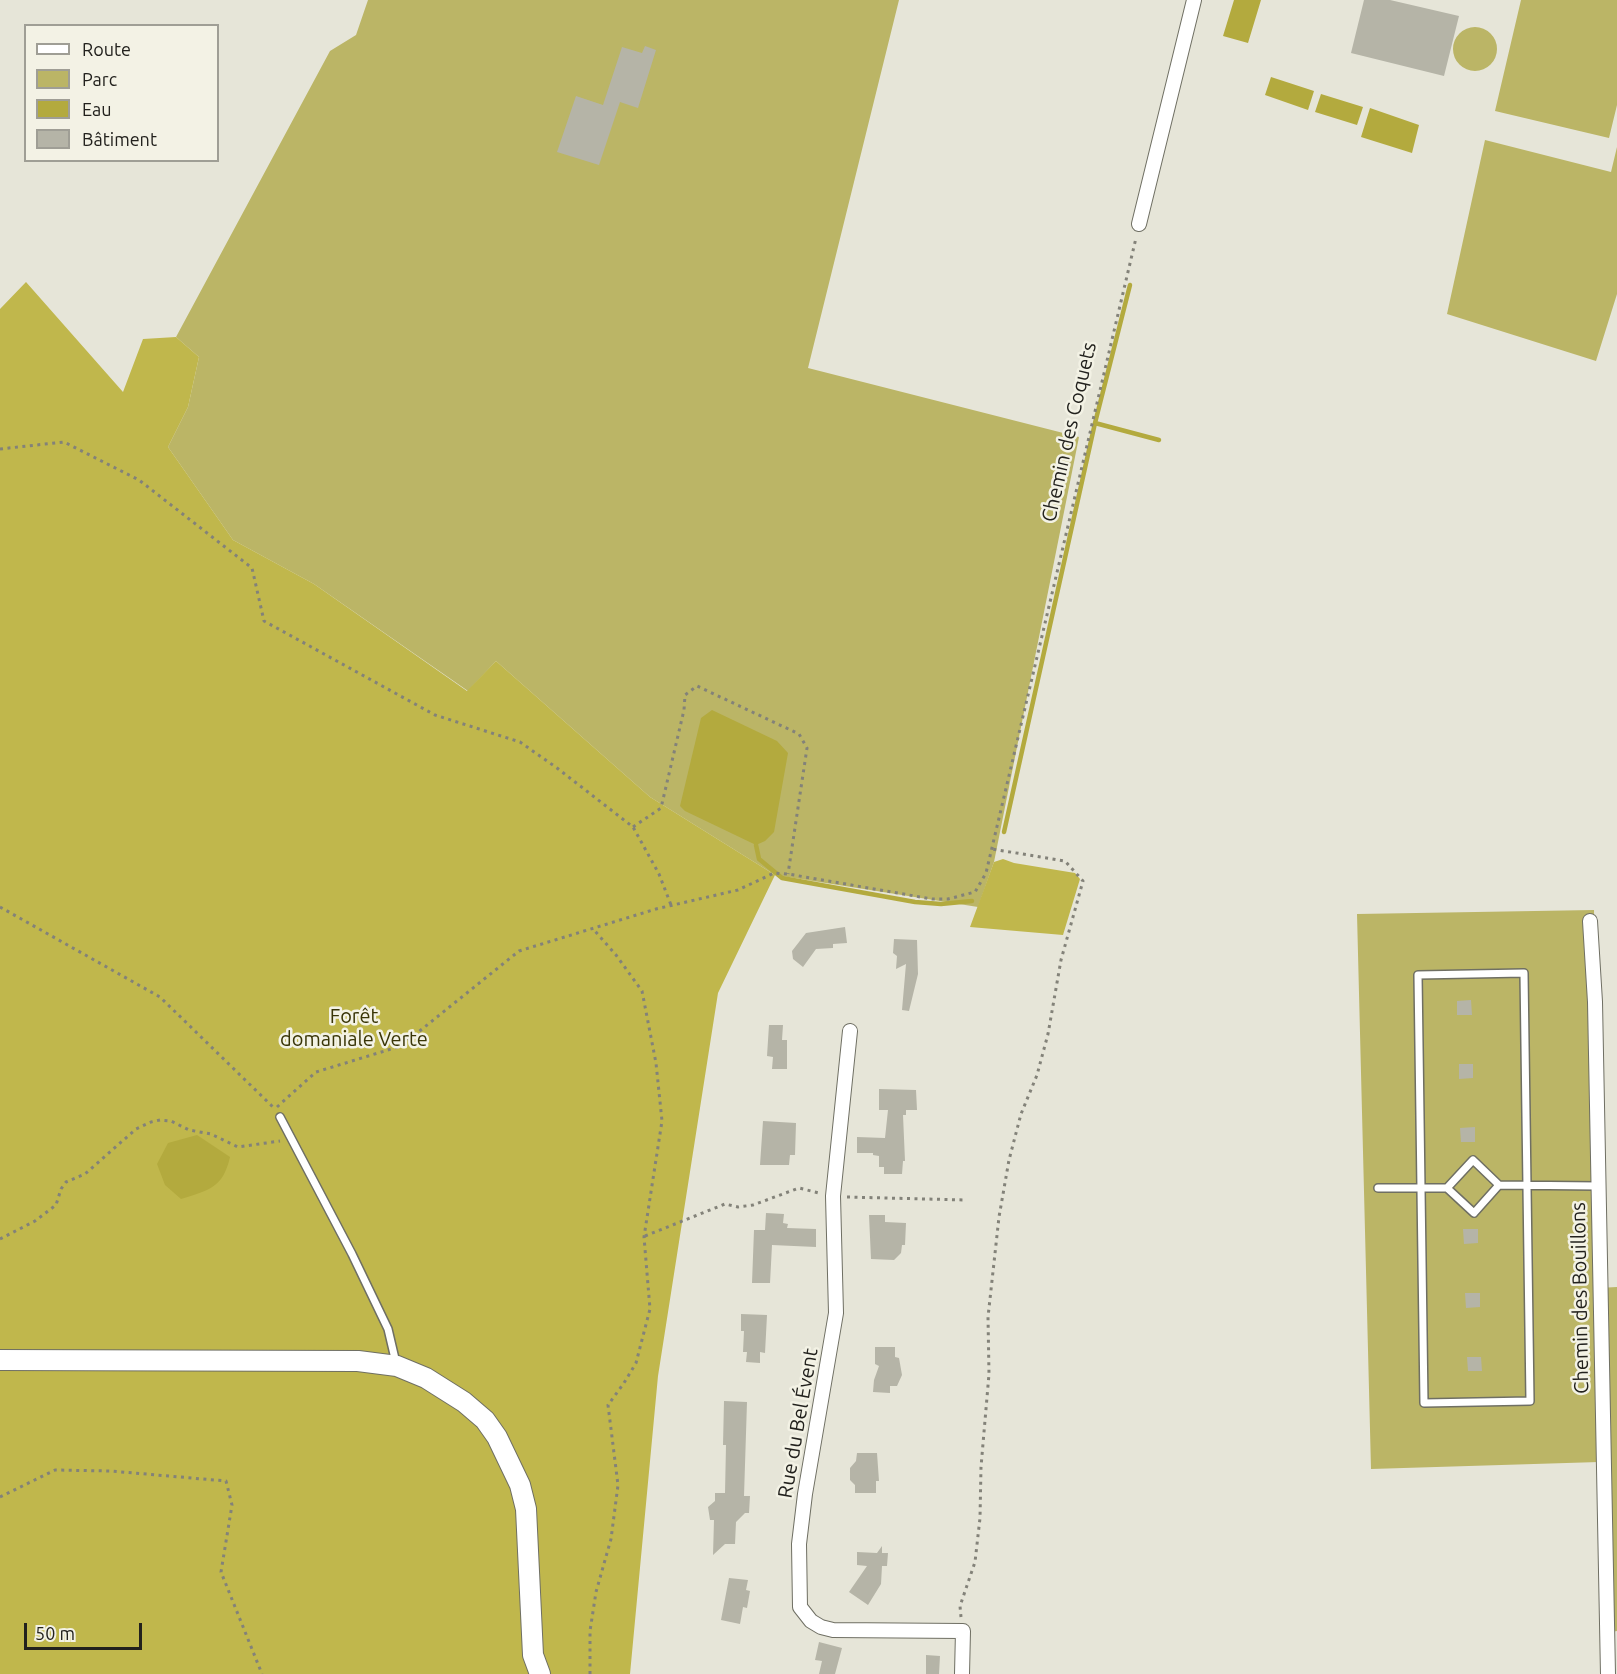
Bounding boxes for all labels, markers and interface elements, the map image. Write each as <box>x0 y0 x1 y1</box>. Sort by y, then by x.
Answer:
legend <box>24 24 219 162</box>
text: Route <box>82 39 131 59</box>
text: Parc <box>82 69 117 89</box>
text: Eau <box>82 99 112 119</box>
text: Bâtiment <box>82 129 157 149</box>
street label: Chemin des Coquets <box>1037 340 1101 524</box>
park label: Forêt domaniale Verte <box>280 1004 428 1051</box>
street label: Chemin des Bouillons <box>1566 1202 1594 1394</box>
street label: Rue du Bel Évent <box>773 1346 823 1500</box>
scale bar <box>27 1611 146 1649</box>
text: 50 m <box>35 1623 75 1643</box>

